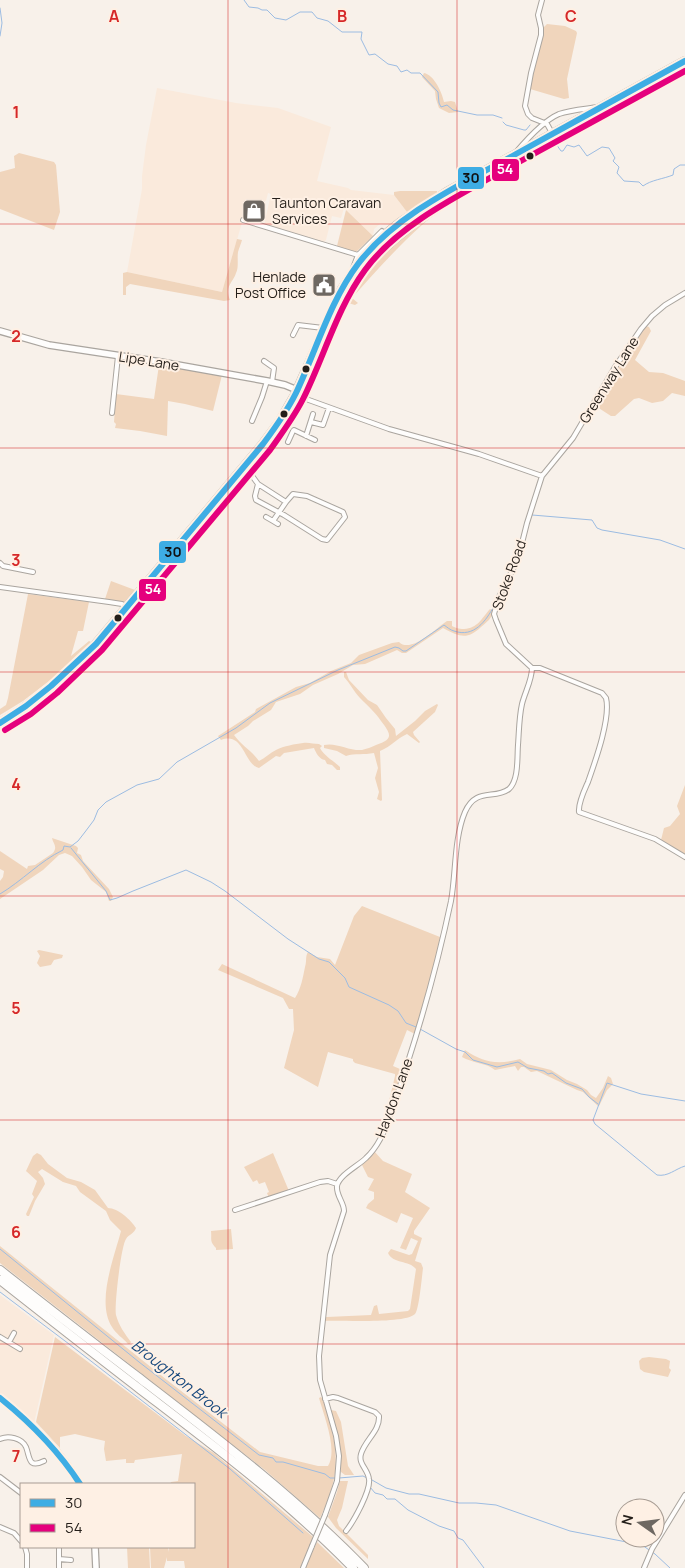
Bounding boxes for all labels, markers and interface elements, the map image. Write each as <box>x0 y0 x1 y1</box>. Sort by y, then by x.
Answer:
text: A <box>109 5 120 27</box>
text: B <box>337 5 347 27</box>
text: C <box>565 5 577 27</box>
text: 1 <box>12 101 20 123</box>
unlabelled marker <box>525 151 535 161</box>
line badge: 54 <box>491 158 520 182</box>
text: 54 <box>497 159 513 178</box>
line badge: 30 <box>457 166 485 190</box>
text: 30 <box>462 168 480 187</box>
place label: Taunton Caravan Services <box>272 193 381 228</box>
shop icon: Taunton Caravan Services <box>241 198 267 224</box>
place label: Henlade Post Office <box>235 267 306 302</box>
public building icon: Henlade Post Office <box>311 272 337 298</box>
text: 2 <box>11 325 21 347</box>
street label: Greenway Lane <box>574 333 643 427</box>
street label: Lipe Lane <box>117 346 181 375</box>
unlabelled marker <box>301 364 311 374</box>
unlabelled marker <box>279 409 289 419</box>
street label: Stoke Road <box>487 537 530 612</box>
line badge: 30 <box>158 540 187 564</box>
text: 30 <box>164 542 182 561</box>
text: 3 <box>11 549 21 571</box>
line badge: 54 <box>138 578 167 602</box>
text: 54 <box>145 579 161 598</box>
unlabelled marker <box>113 613 123 623</box>
text: 4 <box>11 773 21 795</box>
text: 5 <box>11 997 21 1019</box>
street label: Haydon Lane <box>370 1056 417 1140</box>
text: 6 <box>11 1221 21 1243</box>
water label: Broughton Brook <box>127 1335 234 1424</box>
text: 7 <box>12 1445 20 1467</box>
legend <box>20 1483 195 1548</box>
text: 30 <box>65 1492 82 1513</box>
north arrow <box>615 1498 665 1548</box>
text: N <box>616 1513 637 1527</box>
text: 54 <box>65 1517 83 1538</box>

